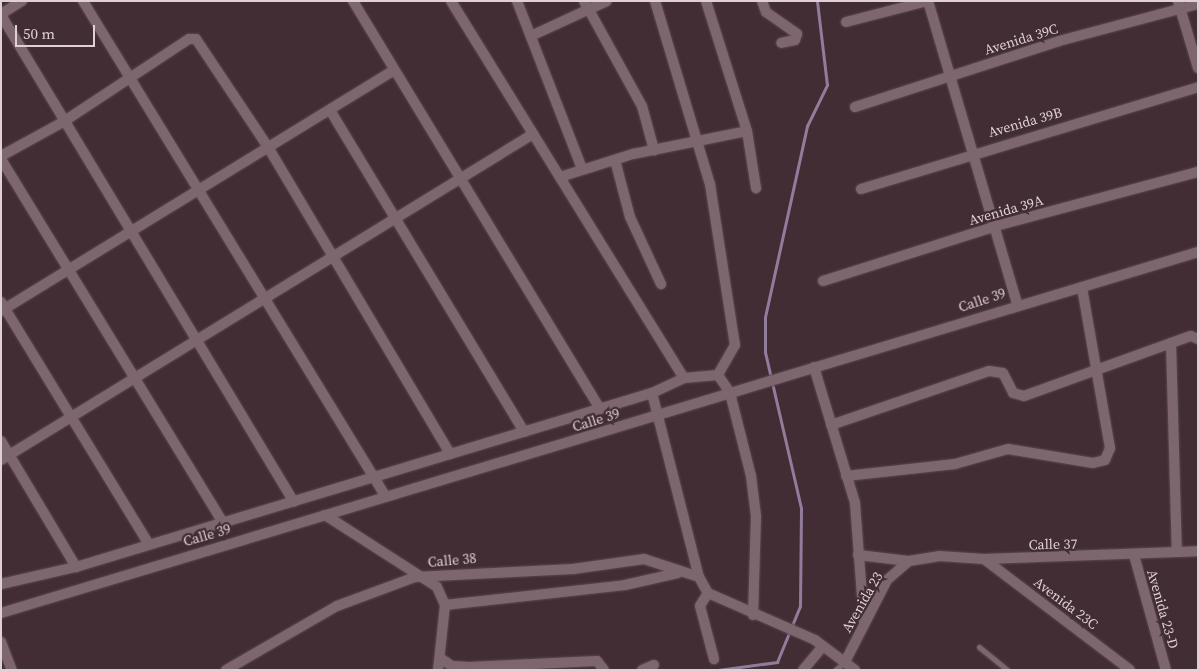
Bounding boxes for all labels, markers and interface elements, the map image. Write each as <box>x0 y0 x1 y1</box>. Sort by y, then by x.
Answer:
scale bar <box>18 15 98 47</box>
street label: Avenida 39C <box>982 20 1060 58</box>
text: 50 m <box>23 23 55 44</box>
street label: Avenida 39B <box>986 103 1064 141</box>
street label: Avenida 39A <box>967 191 1045 229</box>
street label: Calle 39 <box>956 284 1008 316</box>
street label: Calle 39 <box>570 405 622 435</box>
street label: Calle 39 <box>181 520 233 550</box>
street label: Calle 37 <box>1029 535 1077 553</box>
street label: Calle 38 <box>427 550 477 570</box>
street label: Avenida 23-D <box>1144 567 1182 651</box>
street label: Avenida 23 <box>838 569 886 635</box>
street label: Avenida 23C <box>1031 573 1101 633</box>

